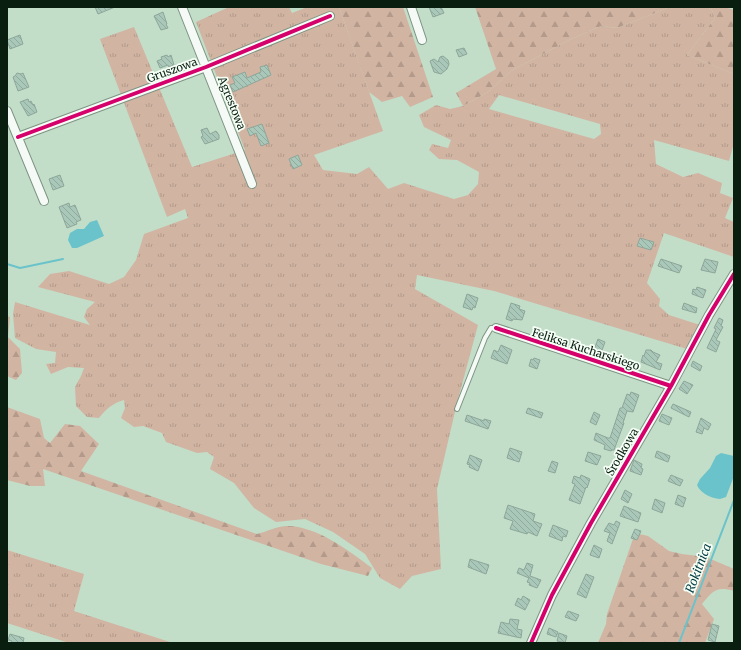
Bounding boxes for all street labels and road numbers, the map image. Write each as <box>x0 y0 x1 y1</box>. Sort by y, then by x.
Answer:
street label: Gruszowa <box>145 54 199 86</box>
street label: Agrestowa <box>215 73 249 132</box>
street label: Feliksa Kucharskiego <box>530 325 642 373</box>
street label: Środkowa <box>603 426 641 478</box>

